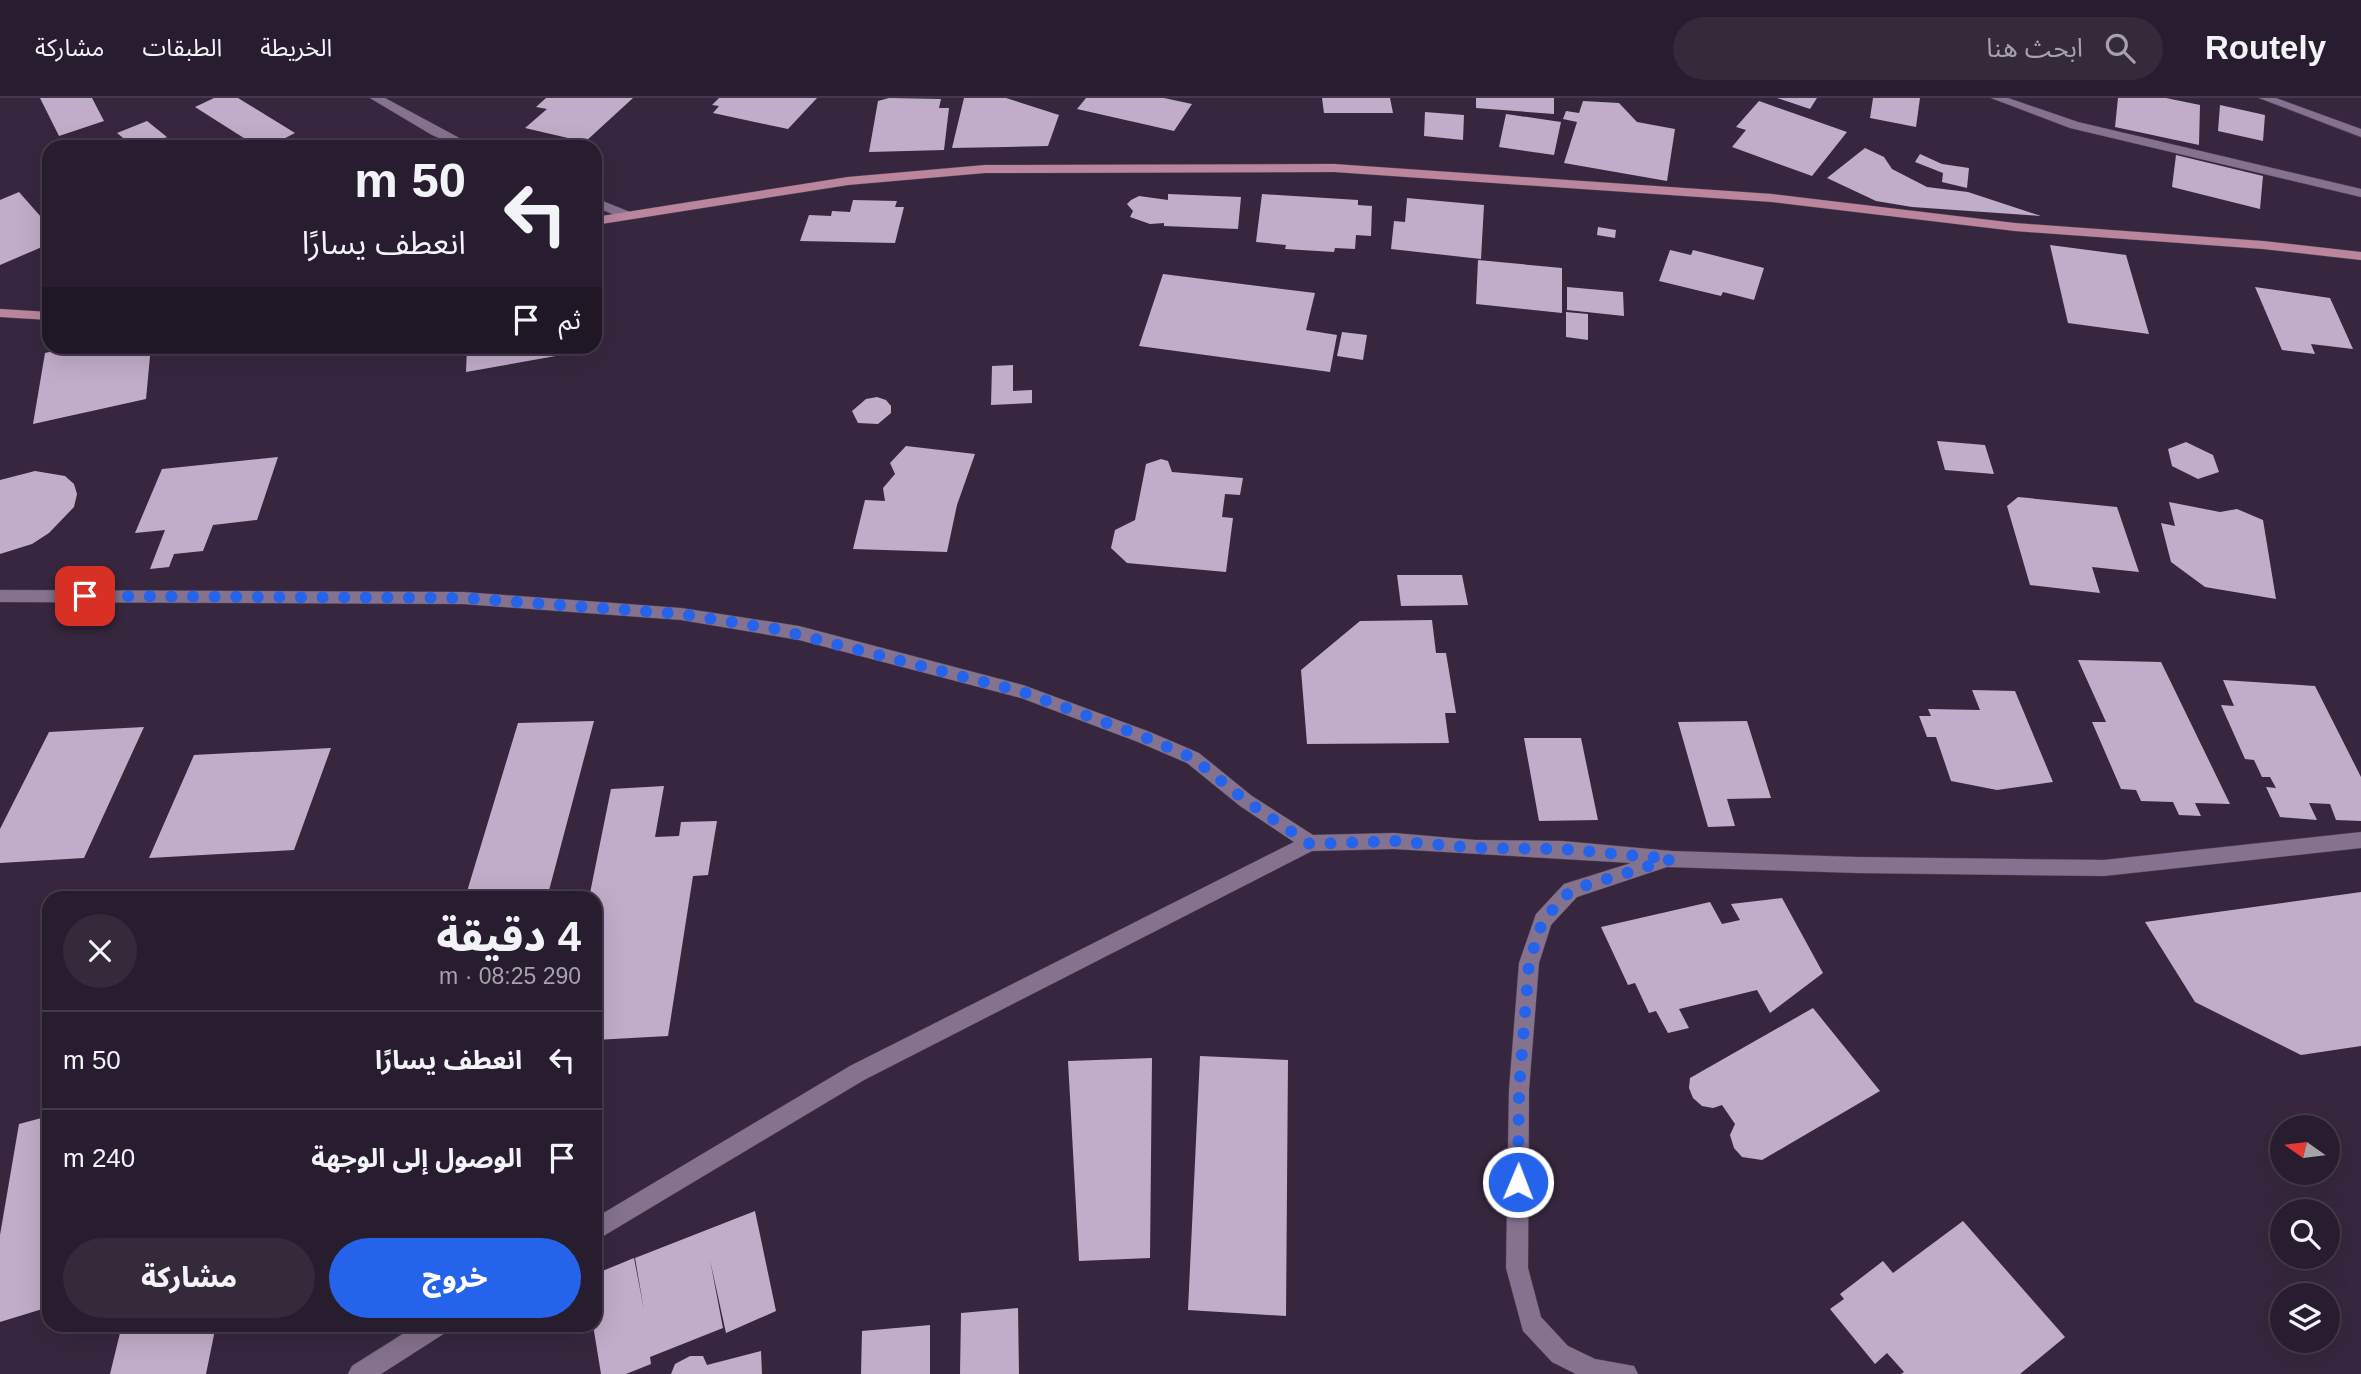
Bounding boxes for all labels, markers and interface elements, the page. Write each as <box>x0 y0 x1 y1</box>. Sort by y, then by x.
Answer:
search box <box>1673 17 2163 80</box>
icon: search <box>2101 29 2139 67</box>
text: Routely <box>2205 29 2326 66</box>
text: ابحث هنا <box>1986 33 2083 63</box>
text: مشاركة <box>35 34 104 61</box>
text: الطبقات <box>142 34 222 61</box>
text: الخريطة <box>260 34 332 61</box>
text: 50 m <box>354 153 466 207</box>
icon: left <box>490 168 581 259</box>
text: انعطف يسارًا <box>302 225 466 261</box>
icon: arrive <box>507 301 545 339</box>
text: ثم <box>559 305 581 335</box>
pin <box>55 566 115 626</box>
icon: arrive <box>66 577 104 615</box>
text: 4 دقيقة <box>436 913 581 960</box>
button: close <box>63 914 137 988</box>
text: 290 m · 08:25 <box>439 963 581 989</box>
icon: left <box>543 1041 581 1079</box>
text: 50 m <box>63 1045 121 1075</box>
text: انعطف يسارًا <box>375 1045 522 1075</box>
north arrow <box>2270 1115 2340 1185</box>
map controls <box>2270 1115 2340 1353</box>
icon: arrive <box>543 1139 581 1177</box>
text: 240 m <box>63 1143 135 1173</box>
text: الوصول إلى الوجهة <box>311 1143 522 1173</box>
position arrow <box>1481 1145 1555 1219</box>
button: search <box>2270 1199 2340 1269</box>
button: مشاركة <box>63 1238 315 1318</box>
button: خروج <box>329 1238 581 1318</box>
button: layers <box>2270 1283 2340 1353</box>

